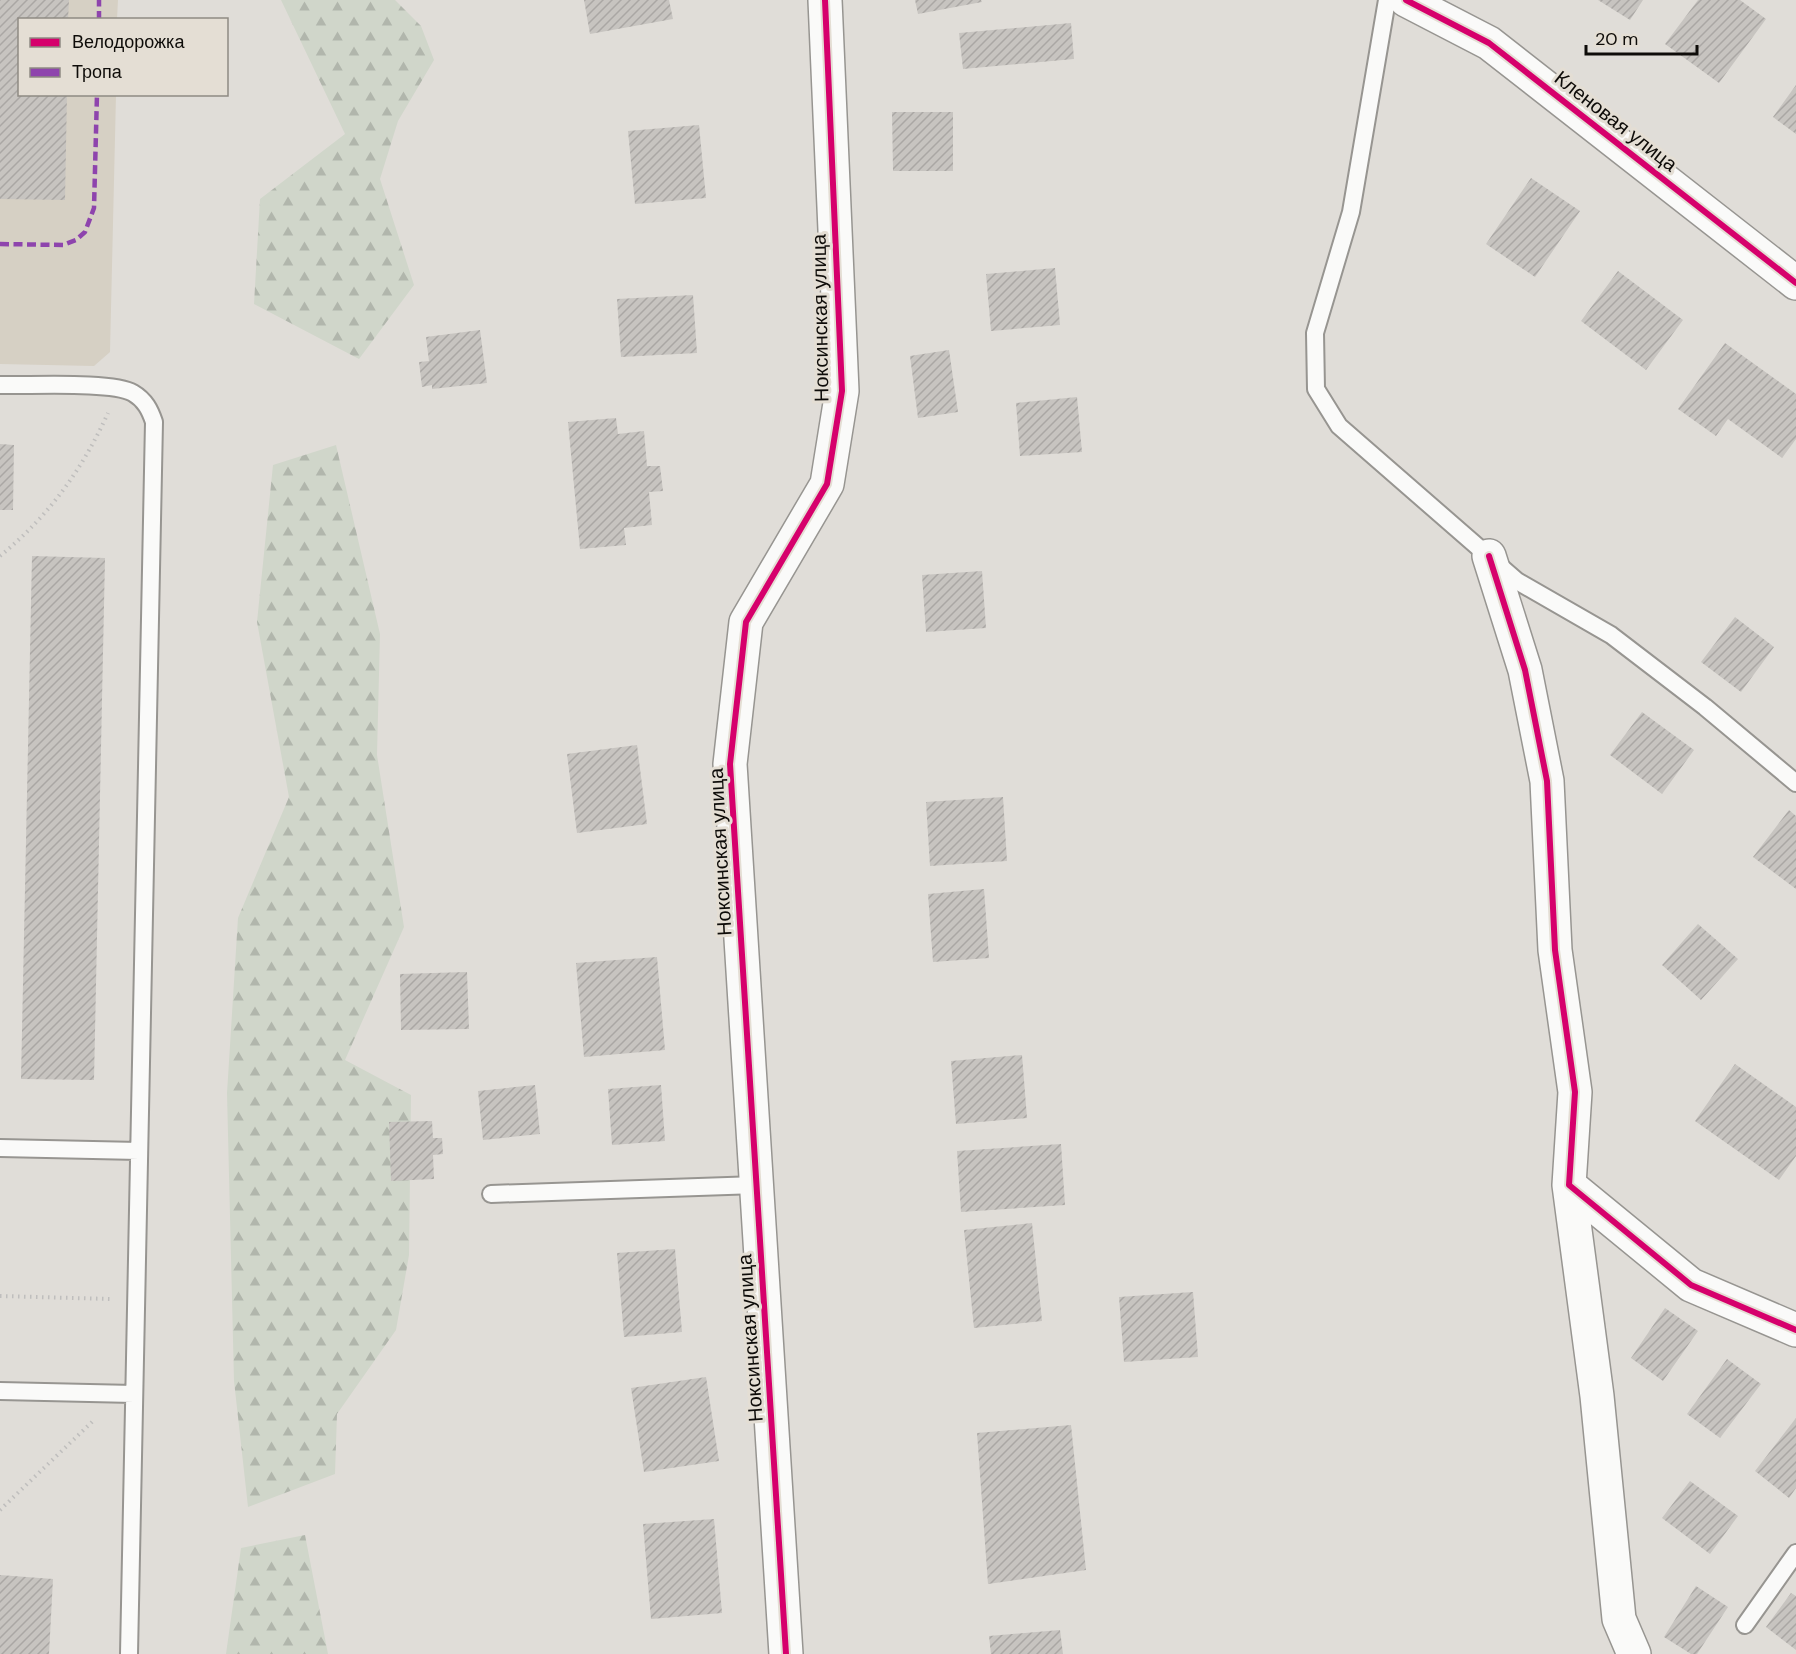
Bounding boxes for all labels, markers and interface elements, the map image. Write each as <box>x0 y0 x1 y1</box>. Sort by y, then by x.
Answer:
legend <box>18 18 228 96</box>
scale bar <box>1586 18 1697 56</box>
text: 20 m <box>1595 27 1638 51</box>
text: Велодорожка <box>72 30 185 54</box>
text: Тропа <box>72 60 123 84</box>
street label: Кленовая улица <box>1549 65 1684 178</box>
street label: Ноксинская улица <box>806 233 834 402</box>
street label: Ноксинская улица <box>703 766 737 937</box>
street label: Ноксинская улица <box>731 1252 769 1423</box>

